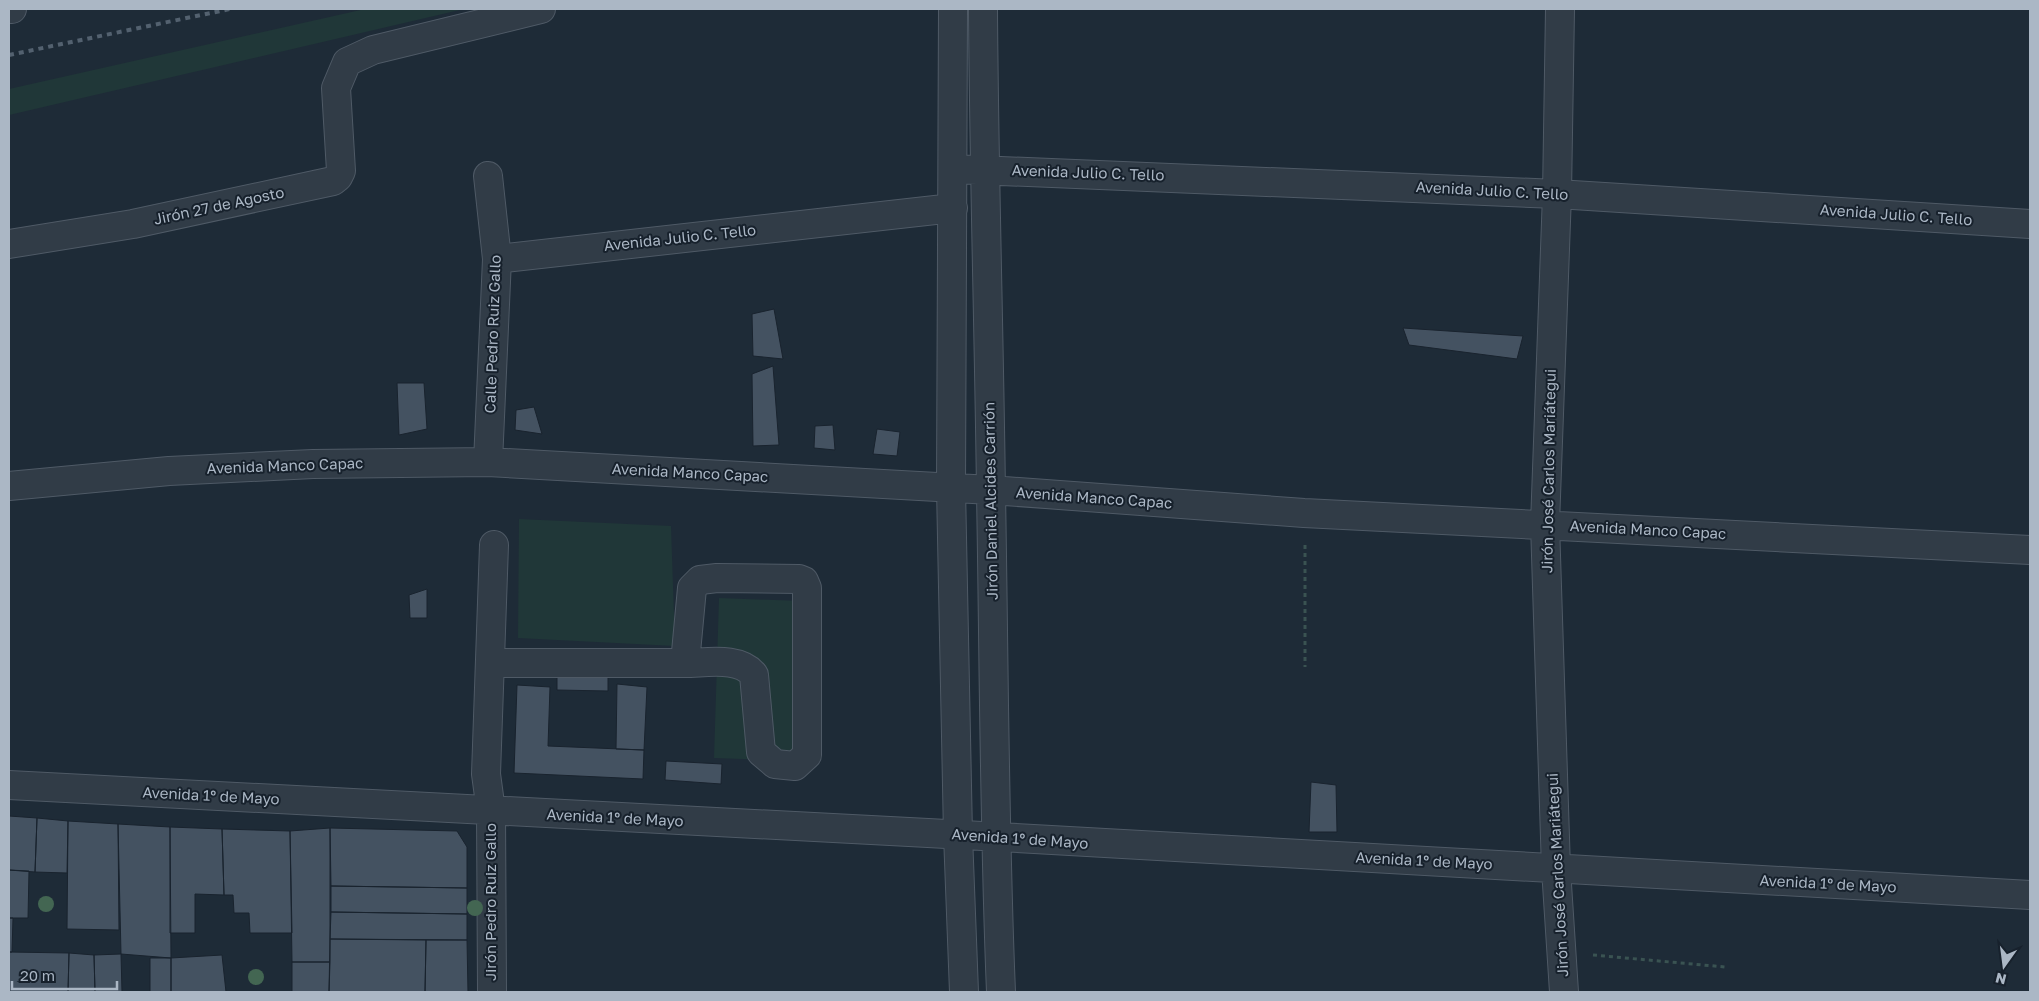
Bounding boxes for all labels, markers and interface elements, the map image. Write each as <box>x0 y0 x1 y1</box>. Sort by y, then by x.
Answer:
street label: Avenida Julio C. Tello <box>1011 160 1165 184</box>
street label: Avenida Julio C. Tello <box>1415 177 1569 203</box>
street label: Jirón 27 de Agosto <box>152 182 286 228</box>
street label: Avenida Julio C. Tello <box>1819 200 1973 228</box>
street label: Avenida Julio C. Tello <box>603 220 757 254</box>
street label: Calle Pedro Ruiz Gallo <box>480 254 504 413</box>
street label: Jirón José Carlos Mariátegui <box>1537 369 1559 573</box>
street label: Jirón Daniel Alcides Carrión <box>979 402 1001 600</box>
street label: Avenida Manco Capac <box>206 453 364 477</box>
street label: Avenida Manco Capac <box>611 459 769 485</box>
street label: Avenida Manco Capac <box>1015 483 1173 511</box>
street label: Avenida Manco Capac <box>1569 516 1727 542</box>
street label: Jirón José Carlos Mariátegui <box>1543 773 1571 977</box>
street label: Avenida 1º de Mayo <box>142 782 280 808</box>
street label: Avenida 1º de Mayo <box>546 804 684 830</box>
street label: Jirón Pedro Ruiz Gallo <box>481 823 499 981</box>
street label: Avenida 1º de Mayo <box>951 824 1089 852</box>
street label: Avenida 1º de Mayo <box>1355 847 1493 873</box>
street label: Avenida 1º de Mayo <box>1759 870 1897 896</box>
north arrow <box>1979 941 2029 991</box>
scale bar <box>12 958 118 990</box>
text: 20 m <box>20 966 55 984</box>
text: N <box>1994 970 2008 989</box>

